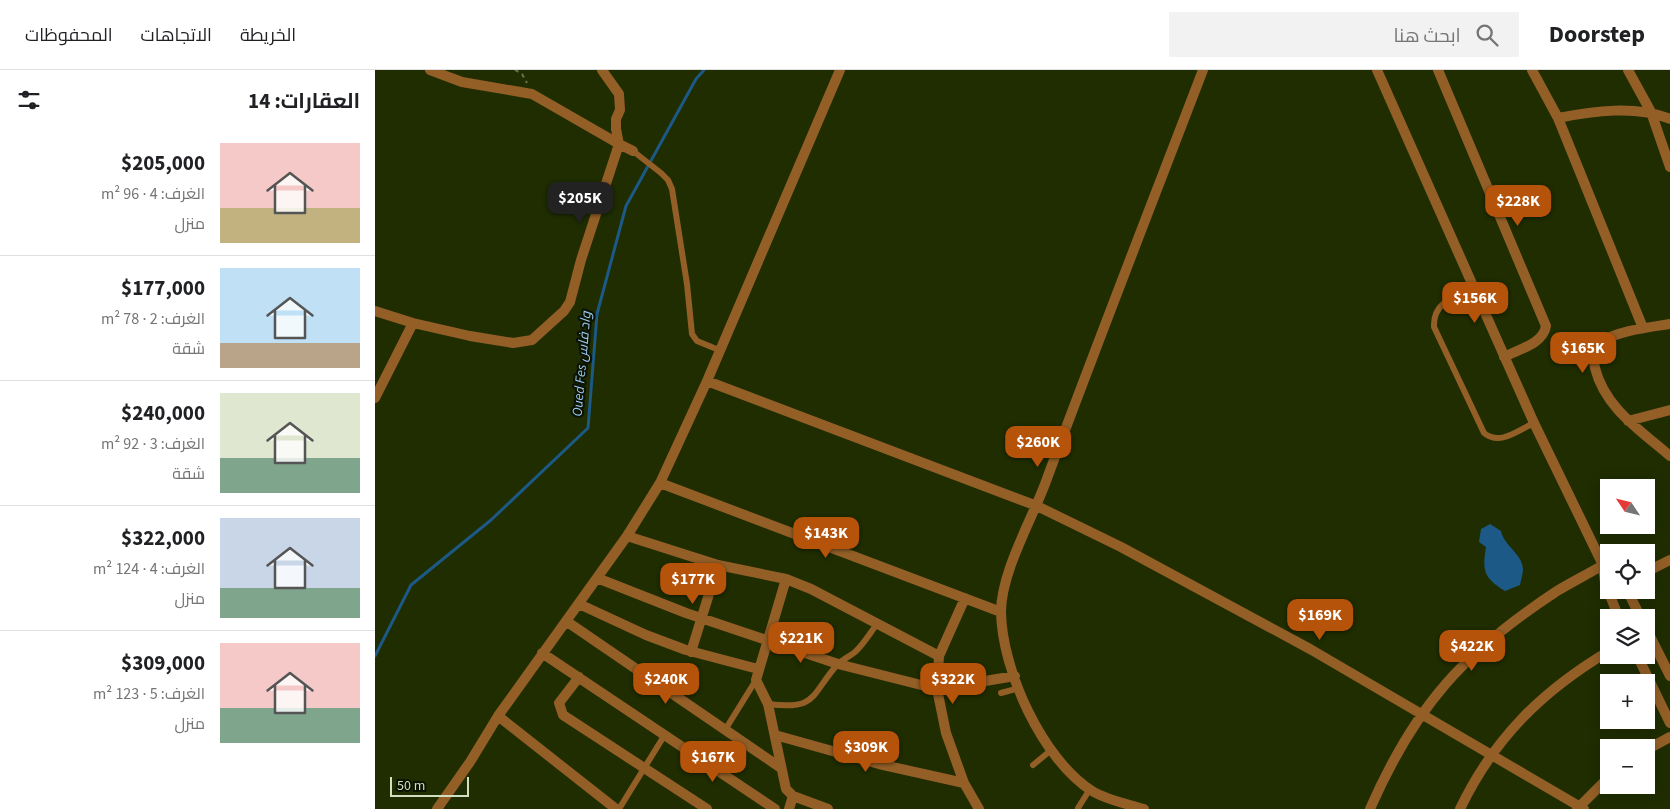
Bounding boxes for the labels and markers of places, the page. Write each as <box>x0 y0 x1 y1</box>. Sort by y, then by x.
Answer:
pin: $205K <box>545 182 615 224</box>
pin: $228K <box>1483 184 1553 227</box>
pin: $156K <box>1440 282 1510 324</box>
pin: $165K <box>1548 332 1618 374</box>
pin: $260K <box>1003 426 1073 468</box>
pin: $143K <box>791 516 861 559</box>
pin: $177K <box>658 562 728 605</box>
pin: $169K <box>1285 598 1355 641</box>
pin: $221K <box>766 622 836 664</box>
pin: $422K <box>1437 630 1507 672</box>
pin: $240K <box>631 662 701 705</box>
pin: $322K <box>918 662 988 705</box>
pin: $309K <box>831 730 901 773</box>
pin: $167K <box>678 740 748 783</box>

